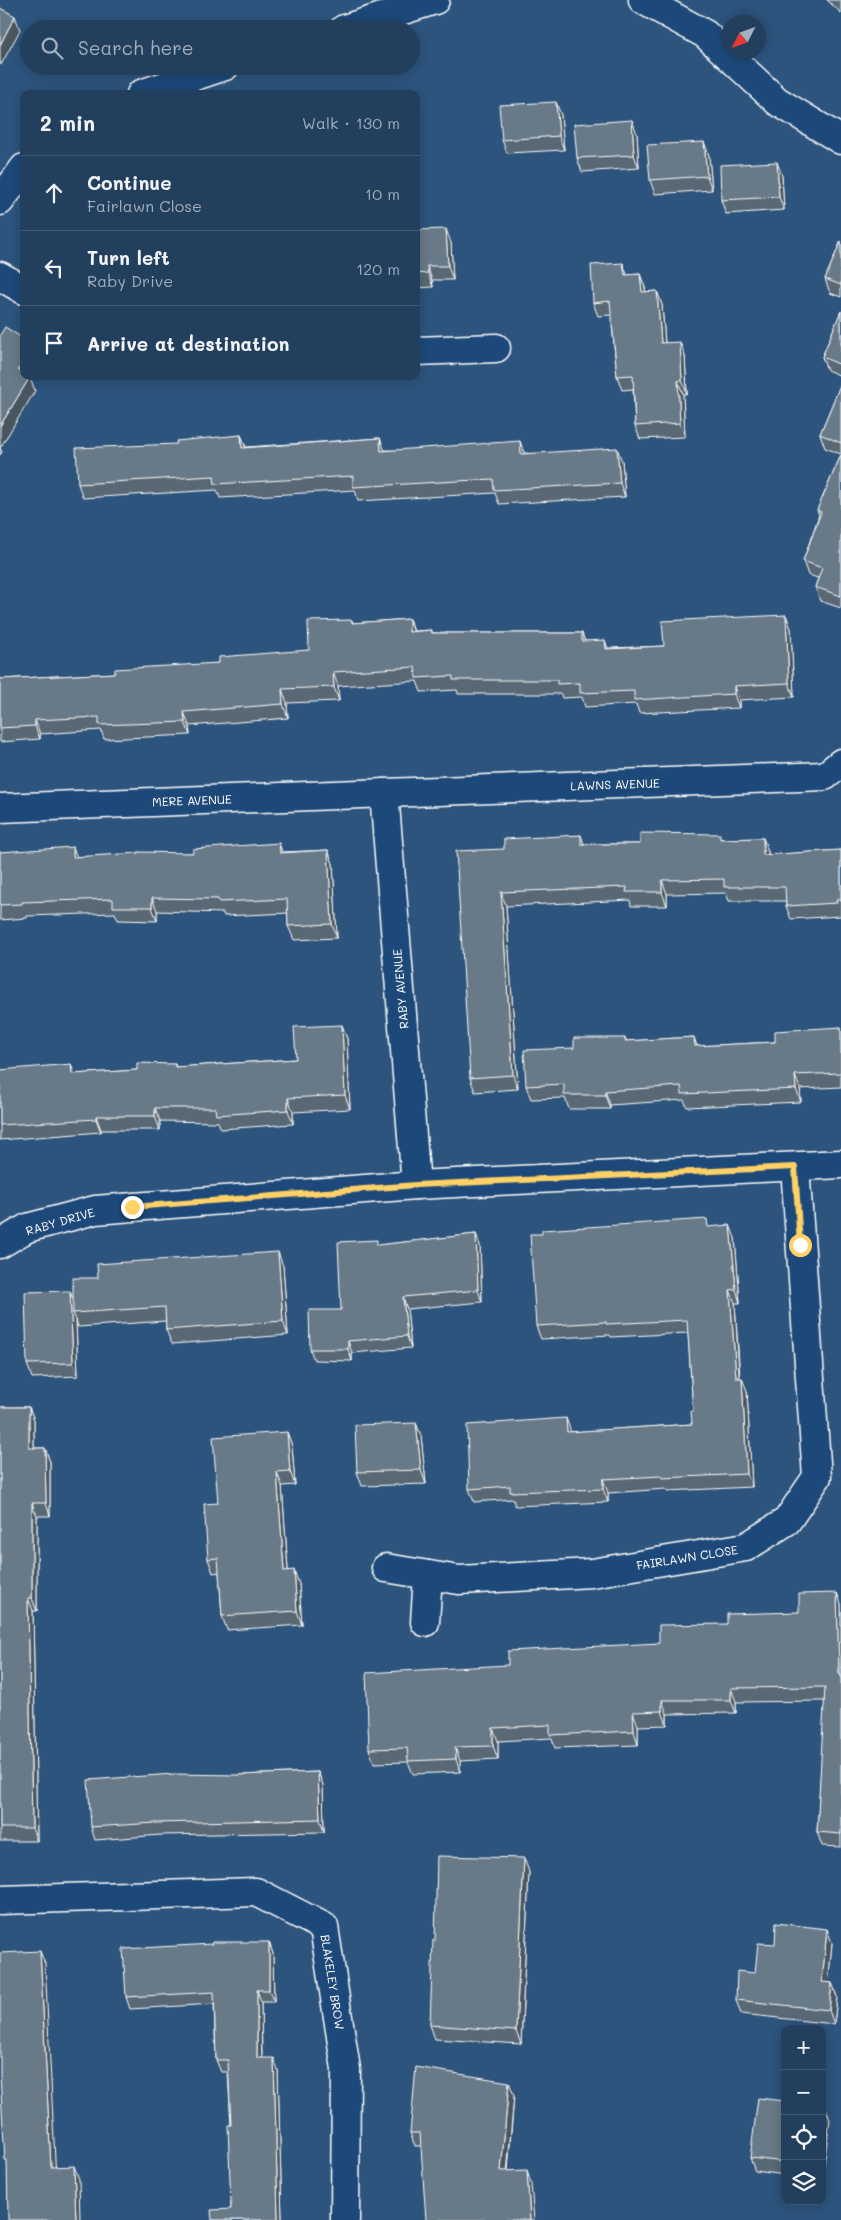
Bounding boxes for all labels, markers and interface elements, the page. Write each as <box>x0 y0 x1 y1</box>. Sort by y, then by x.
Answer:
north arrow <box>721 15 766 60</box>
search box <box>20 20 420 75</box>
icon: search <box>38 34 66 62</box>
text: Search here <box>78 35 194 60</box>
text: 2 min <box>40 109 95 136</box>
text: Walk · 130 m <box>302 112 400 133</box>
text: Continue <box>87 170 172 195</box>
icon: ahead <box>40 179 68 207</box>
text: 10 m <box>365 183 400 204</box>
text: Fairlawn Close <box>87 195 202 216</box>
text: Turn left <box>87 245 170 270</box>
icon: left <box>40 254 68 282</box>
text: 120 m <box>356 258 400 279</box>
text: Raby Drive <box>87 270 173 291</box>
icon: arrive <box>40 329 68 357</box>
text: Arrive at destination <box>87 331 290 356</box>
street label: LAWNS AVENUE <box>570 774 660 794</box>
street label: MERE AVENUE <box>152 791 232 809</box>
street label: RABY AVENUE <box>389 948 411 1030</box>
route end <box>121 1196 144 1219</box>
street label: RABY DRIVE <box>24 1204 96 1238</box>
route start <box>789 1234 812 1257</box>
street label: FAIRLAWN CLOSE <box>635 1541 739 1573</box>
street label: BLAKELEY BROW <box>318 1933 348 2031</box>
map controls <box>781 2025 826 2205</box>
button: + <box>781 2025 826 2070</box>
button: − <box>781 2070 826 2115</box>
button: locate <box>781 2115 826 2160</box>
button: layers <box>781 2160 826 2205</box>

